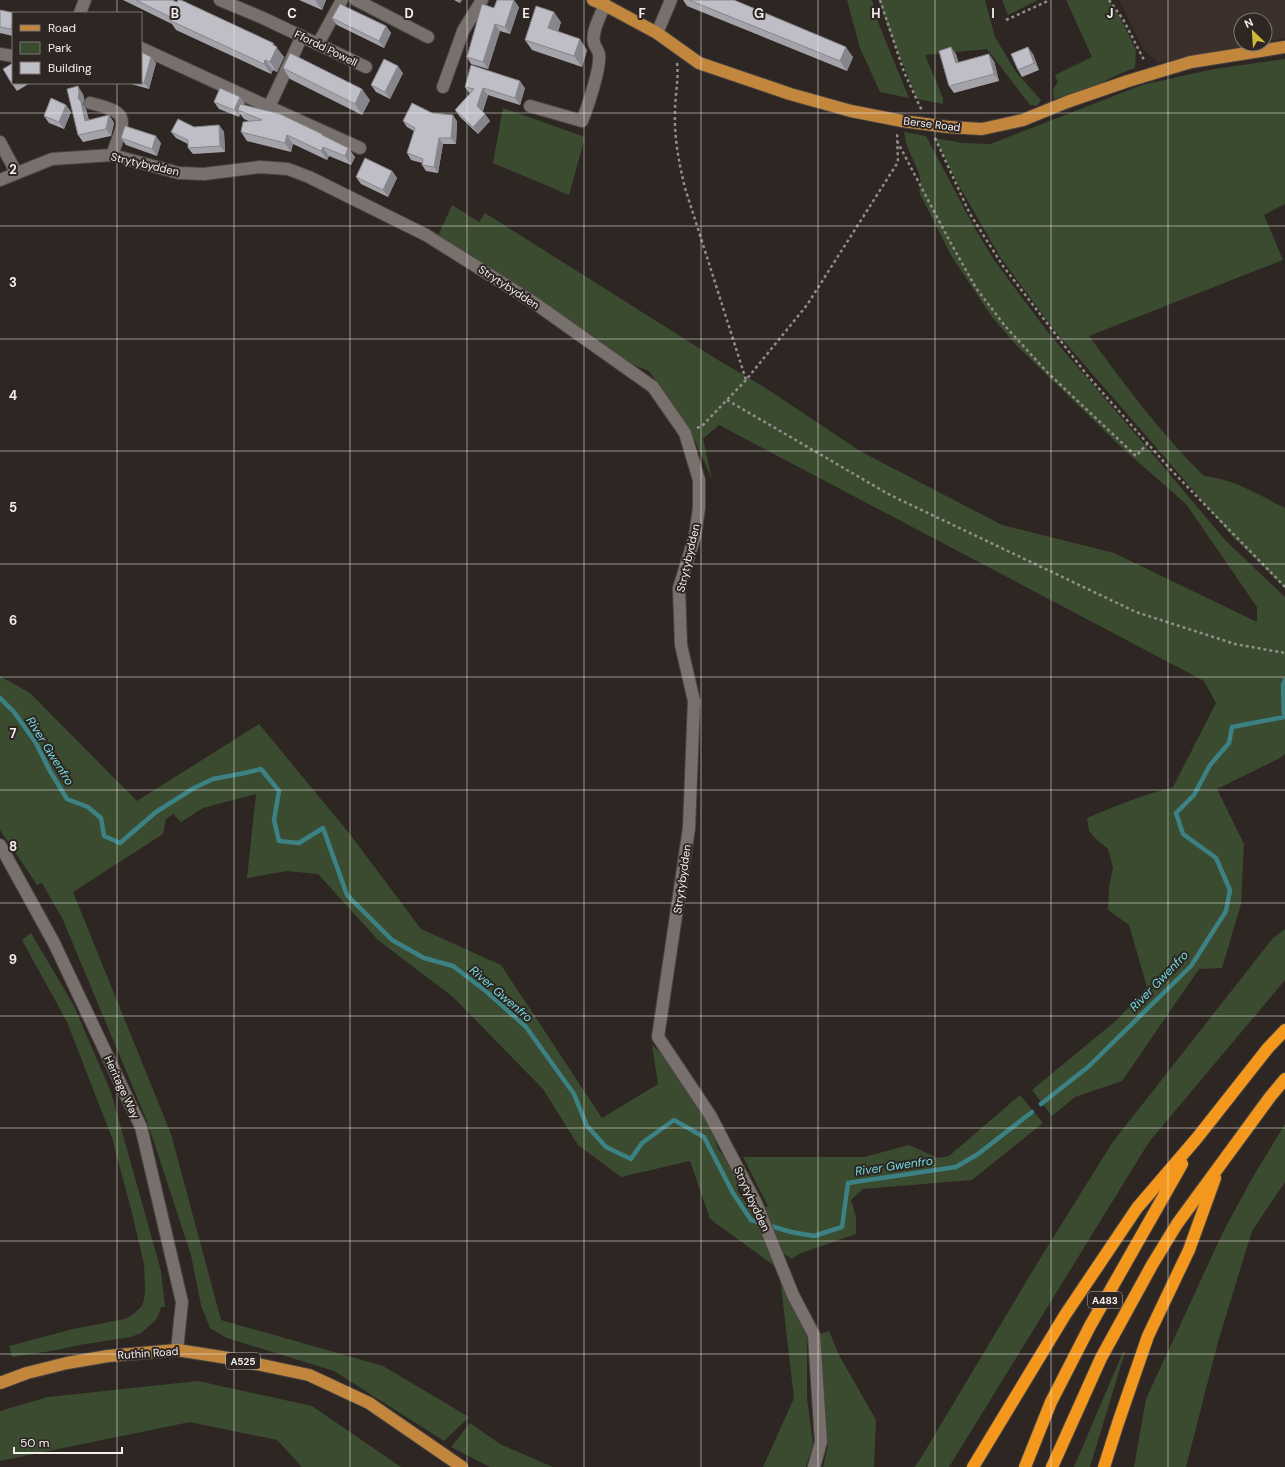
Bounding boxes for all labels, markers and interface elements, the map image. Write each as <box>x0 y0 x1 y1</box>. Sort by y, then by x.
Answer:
text: B <box>171 5 179 22</box>
text: C <box>287 5 297 22</box>
text: D <box>404 5 414 22</box>
text: E <box>522 5 530 22</box>
text: F <box>638 5 646 22</box>
text: G <box>754 5 764 22</box>
text: H <box>871 5 881 22</box>
text: I <box>991 5 995 22</box>
text: J <box>1106 5 1114 22</box>
legend <box>12 12 142 84</box>
north arrow <box>1233 12 1273 52</box>
text: N <box>1242 15 1255 31</box>
text: Road <box>48 20 76 36</box>
street label: Ffordd Powell <box>292 27 360 69</box>
text: Park <box>48 40 72 56</box>
text: Building <box>48 60 92 76</box>
street label: Berse Road <box>903 114 961 134</box>
street label: Strytybydden <box>109 149 181 179</box>
text: 2 <box>9 161 17 178</box>
street label: Strytybydden <box>476 262 542 312</box>
text: 3 <box>9 274 17 291</box>
text: 4 <box>9 387 17 404</box>
text: 5 <box>9 499 17 516</box>
street label: Strytybydden <box>673 522 703 594</box>
text: 6 <box>9 612 17 629</box>
water label: River Gwenfro <box>22 714 78 788</box>
text: 7 <box>10 725 17 742</box>
text: 8 <box>9 838 17 855</box>
street label: Strytybydden <box>670 844 694 914</box>
water label: River Gwenfro <box>1126 947 1192 1015</box>
text: 9 <box>9 951 17 968</box>
water label: River Gwenfro <box>466 962 536 1026</box>
street label: Heritage Way <box>101 1053 143 1121</box>
water label: River Gwenfro <box>854 1153 934 1179</box>
street label: Strytybydden <box>731 1164 773 1234</box>
road number: A483 <box>1088 1292 1122 1308</box>
street label: Ruthin Road <box>117 1344 179 1362</box>
road number: A525 <box>226 1353 260 1369</box>
scale bar <box>14 1429 122 1455</box>
text: 50 m <box>20 1435 49 1451</box>

